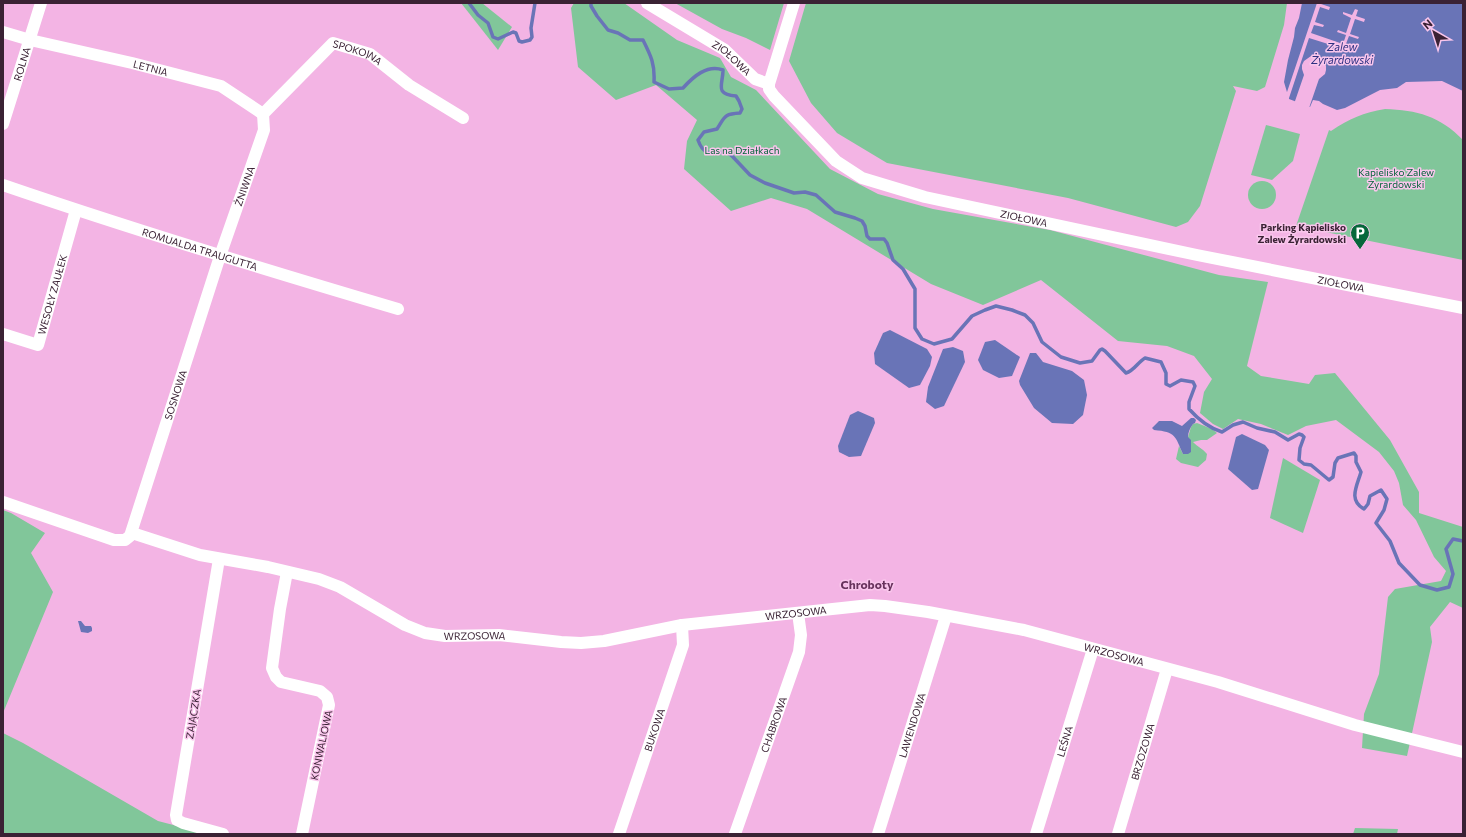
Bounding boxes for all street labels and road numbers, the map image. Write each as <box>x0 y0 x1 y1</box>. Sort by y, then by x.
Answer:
street label: SPOKOJNA <box>331 37 385 67</box>
street label: ZIOŁOWA <box>710 38 754 78</box>
street label: ROLNA <box>11 45 33 82</box>
street label: LETNIA <box>132 58 169 78</box>
street label: ŻNIWNA <box>232 164 257 208</box>
street label: ZIOŁOWA <box>999 207 1049 229</box>
street label: ROMUALDA TRAUGUTTA <box>141 225 259 273</box>
street label: WESOŁY ZAUŁEK <box>35 253 69 336</box>
street label: ZIOŁOWA <box>1316 273 1366 294</box>
street label: SOSNOWA <box>162 368 189 421</box>
street label: WRZOSOWA <box>764 604 827 622</box>
street label: WRZOSOWA <box>444 629 506 642</box>
street label: WRZOSOWA <box>1083 640 1146 668</box>
street label: ZAJĄCZKA <box>183 688 203 740</box>
street label: LAWENDOWA <box>896 691 928 759</box>
street label: CHABROWA <box>758 695 789 754</box>
street label: BUKOWA <box>641 707 667 753</box>
street label: KONWALIOWA <box>308 709 334 781</box>
street label: BRZOZOWA <box>1128 722 1157 781</box>
street label: LEŚNA <box>1054 724 1075 758</box>

